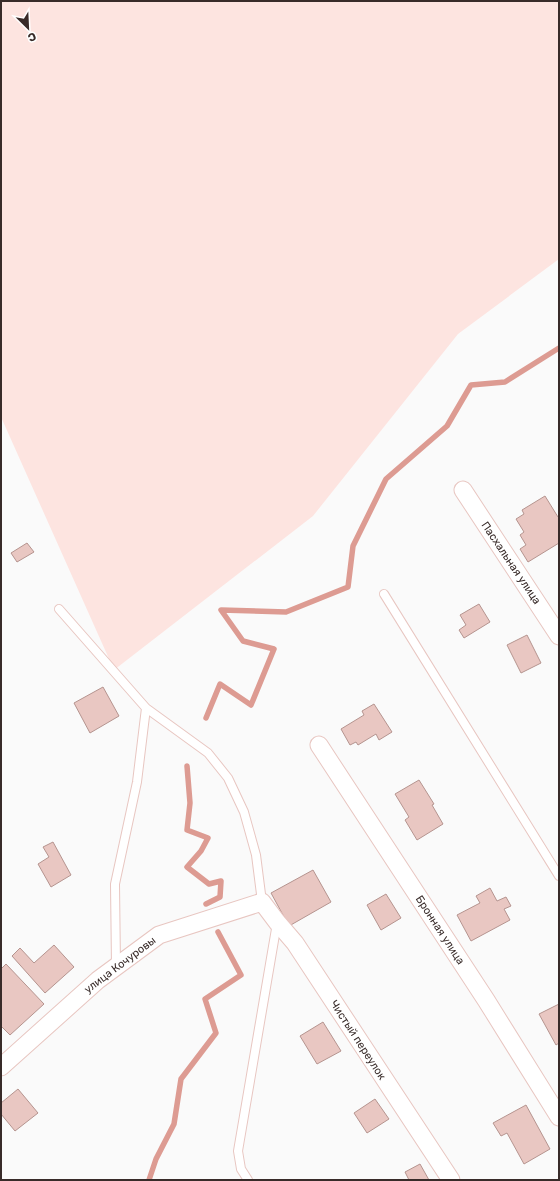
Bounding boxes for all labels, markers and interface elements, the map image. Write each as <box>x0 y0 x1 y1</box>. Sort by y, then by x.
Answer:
north arrow <box>8 8 48 48</box>
text: С <box>25 29 38 44</box>
street label: Пасхальная улица <box>478 519 544 607</box>
street label: Бронная улица <box>413 893 467 967</box>
street label: улица Кочуровы <box>82 934 158 996</box>
street label: Чистый переулок <box>327 998 389 1082</box>

